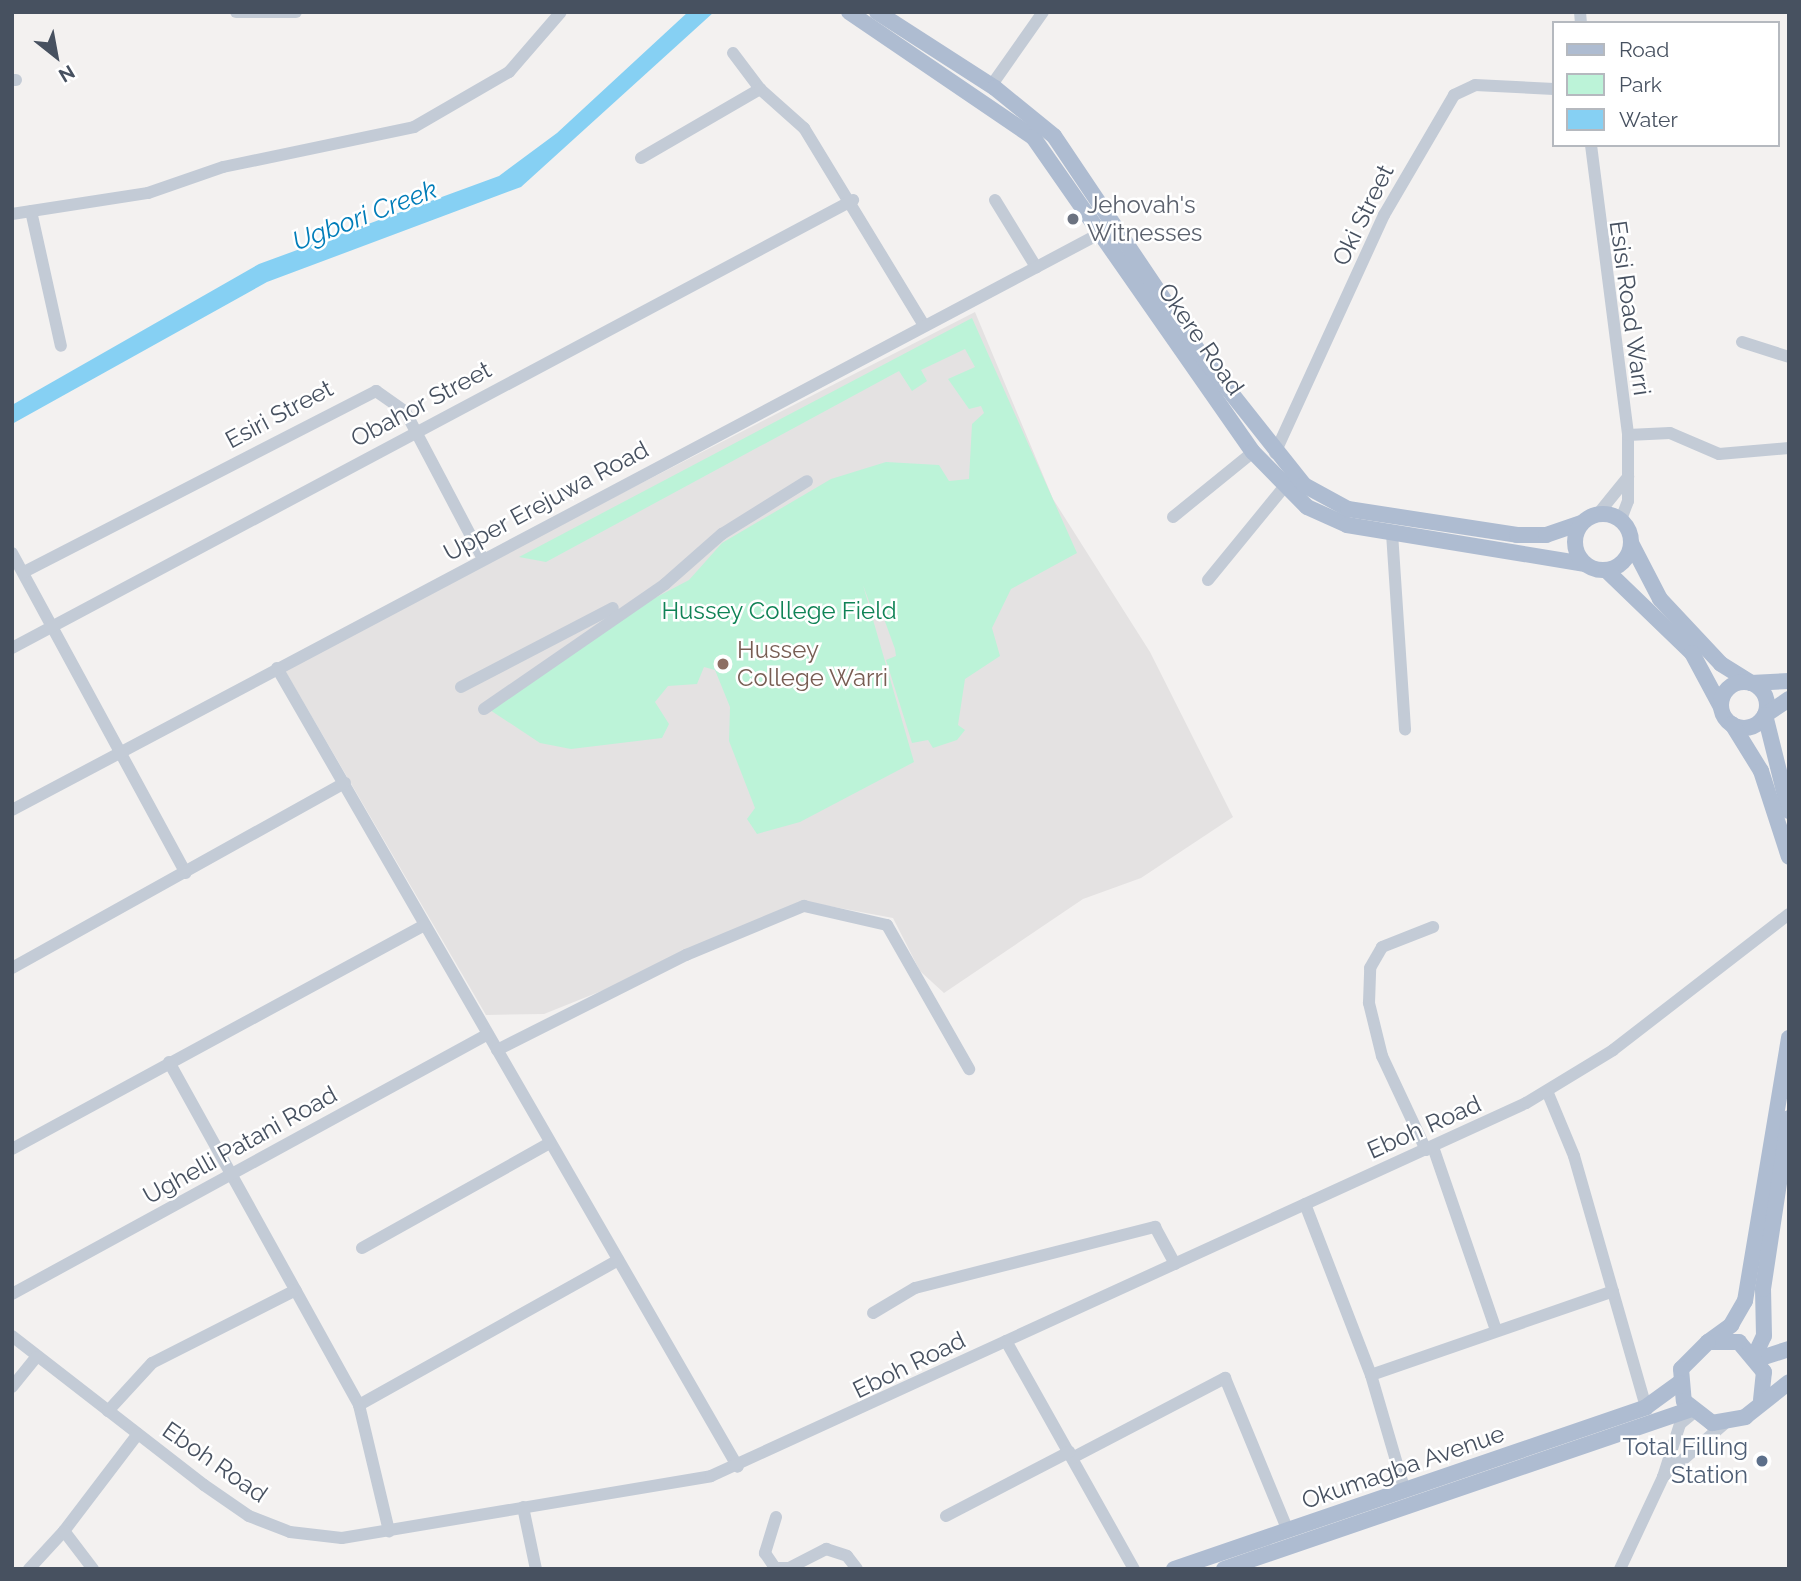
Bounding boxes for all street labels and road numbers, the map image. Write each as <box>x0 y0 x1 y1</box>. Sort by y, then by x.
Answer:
street label: Oki Street <box>1326 160 1400 270</box>
street label: Esisi Road Warri <box>1603 218 1657 398</box>
street label: Okere Road <box>1152 277 1250 401</box>
street label: Obahor Street <box>346 355 496 453</box>
street label: Esiri Street <box>220 374 338 454</box>
street label: Upper Erejuwa Road <box>438 435 654 567</box>
street label: Ughelli Patani Road <box>138 1080 342 1210</box>
street label: Eboh Road <box>1363 1089 1485 1165</box>
street label: Eboh Road <box>848 1325 970 1405</box>
street label: Eboh Road <box>157 1415 273 1509</box>
street label: Okumagba Avenue <box>1298 1419 1508 1515</box>

